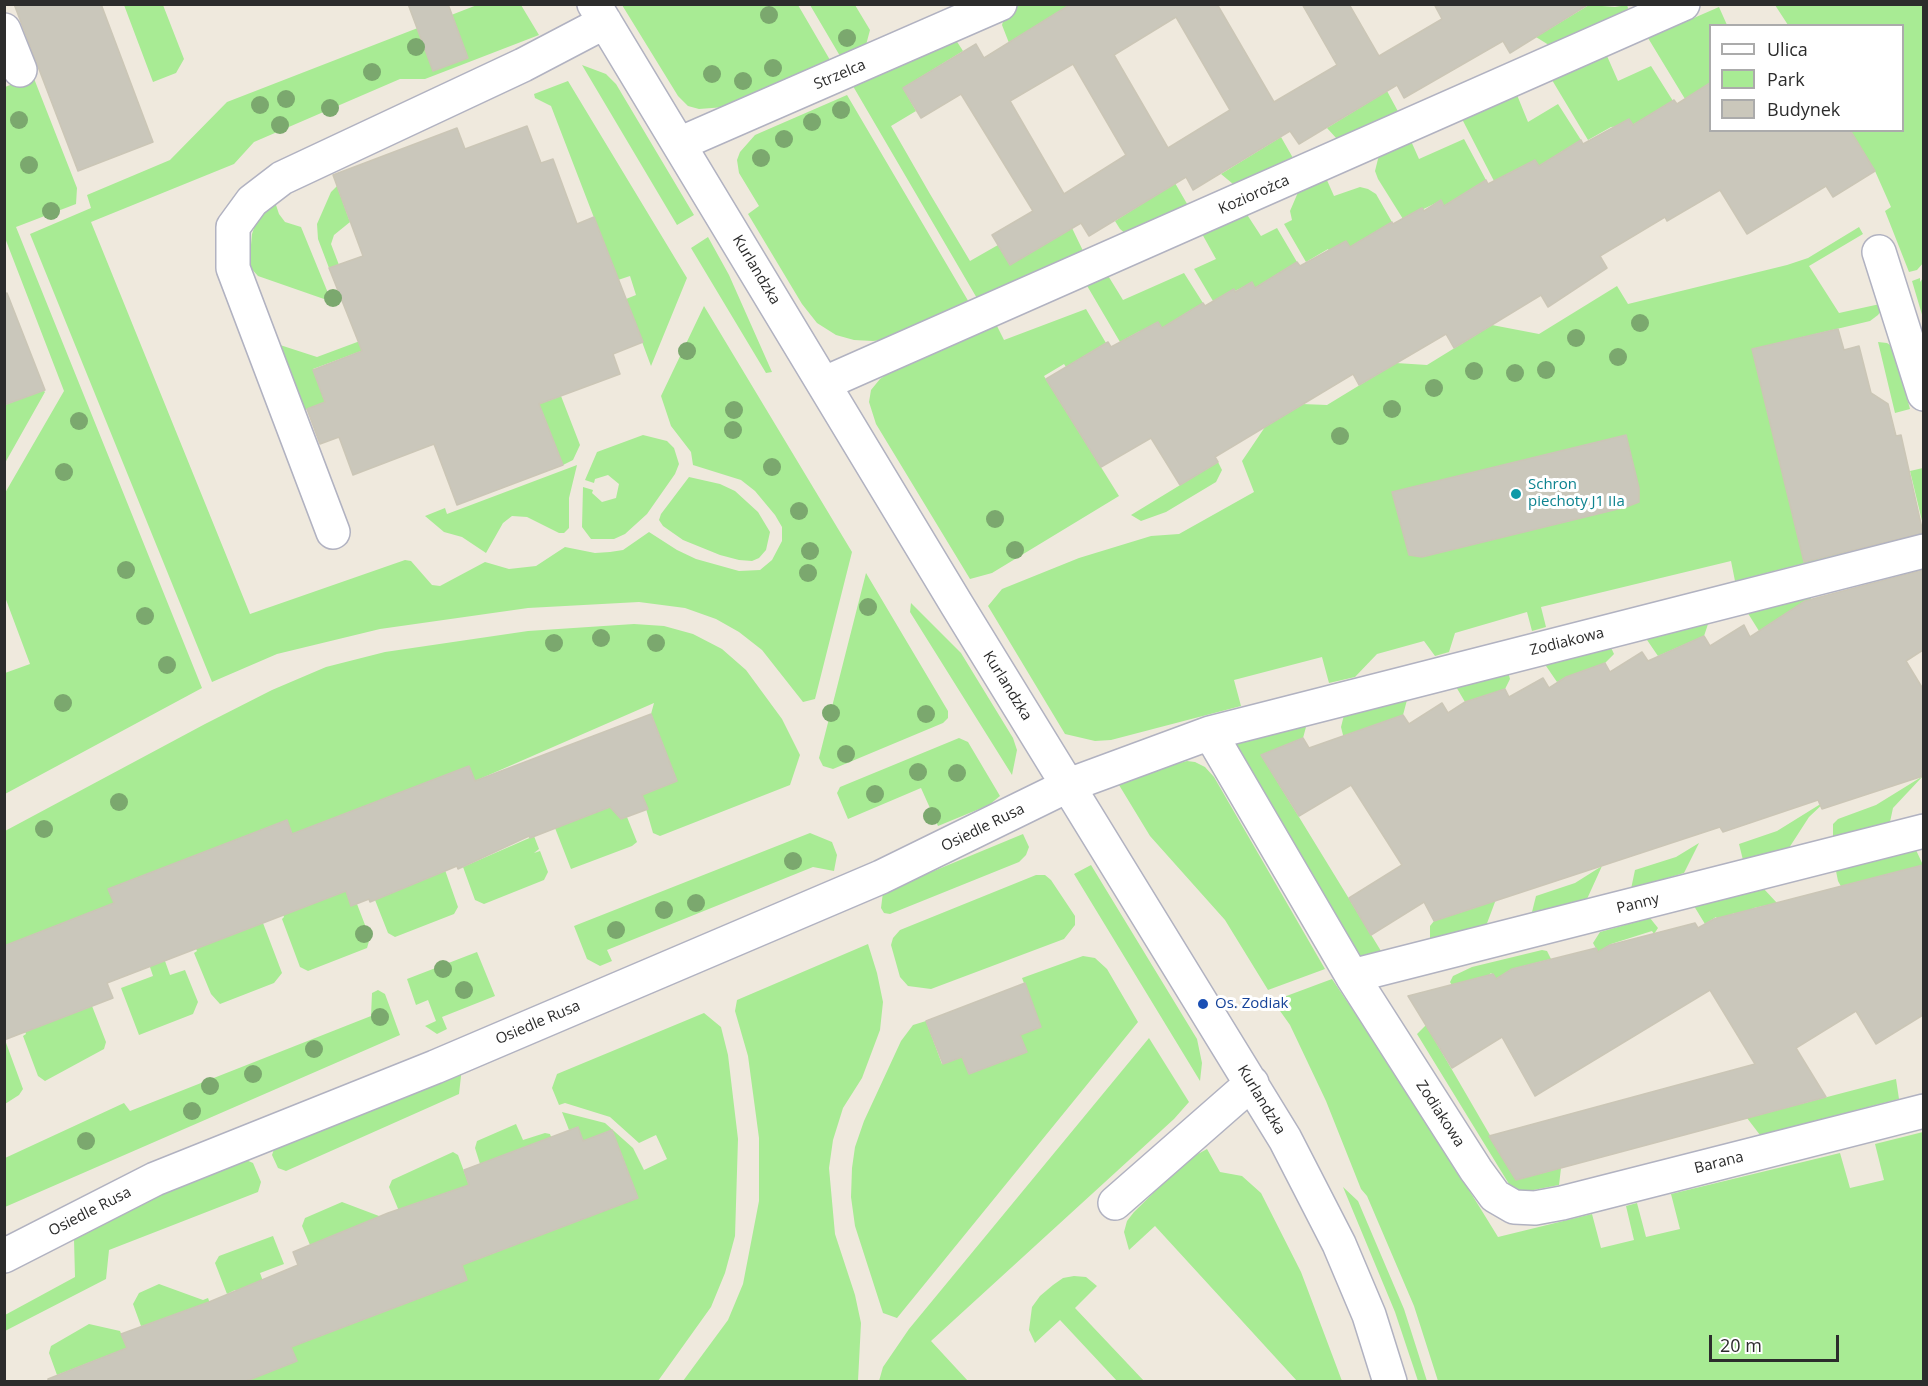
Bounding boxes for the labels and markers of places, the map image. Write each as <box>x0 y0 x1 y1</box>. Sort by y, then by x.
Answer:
place label: Schron piechoty J1 IIa <box>1528 476 1625 511</box>
marker: Schron piechoty J1 IIa <box>1509 487 1523 501</box>
place label: Os. Zodiak <box>1215 995 1288 1013</box>
marker: Os. Zodiak <box>1196 997 1210 1011</box>

